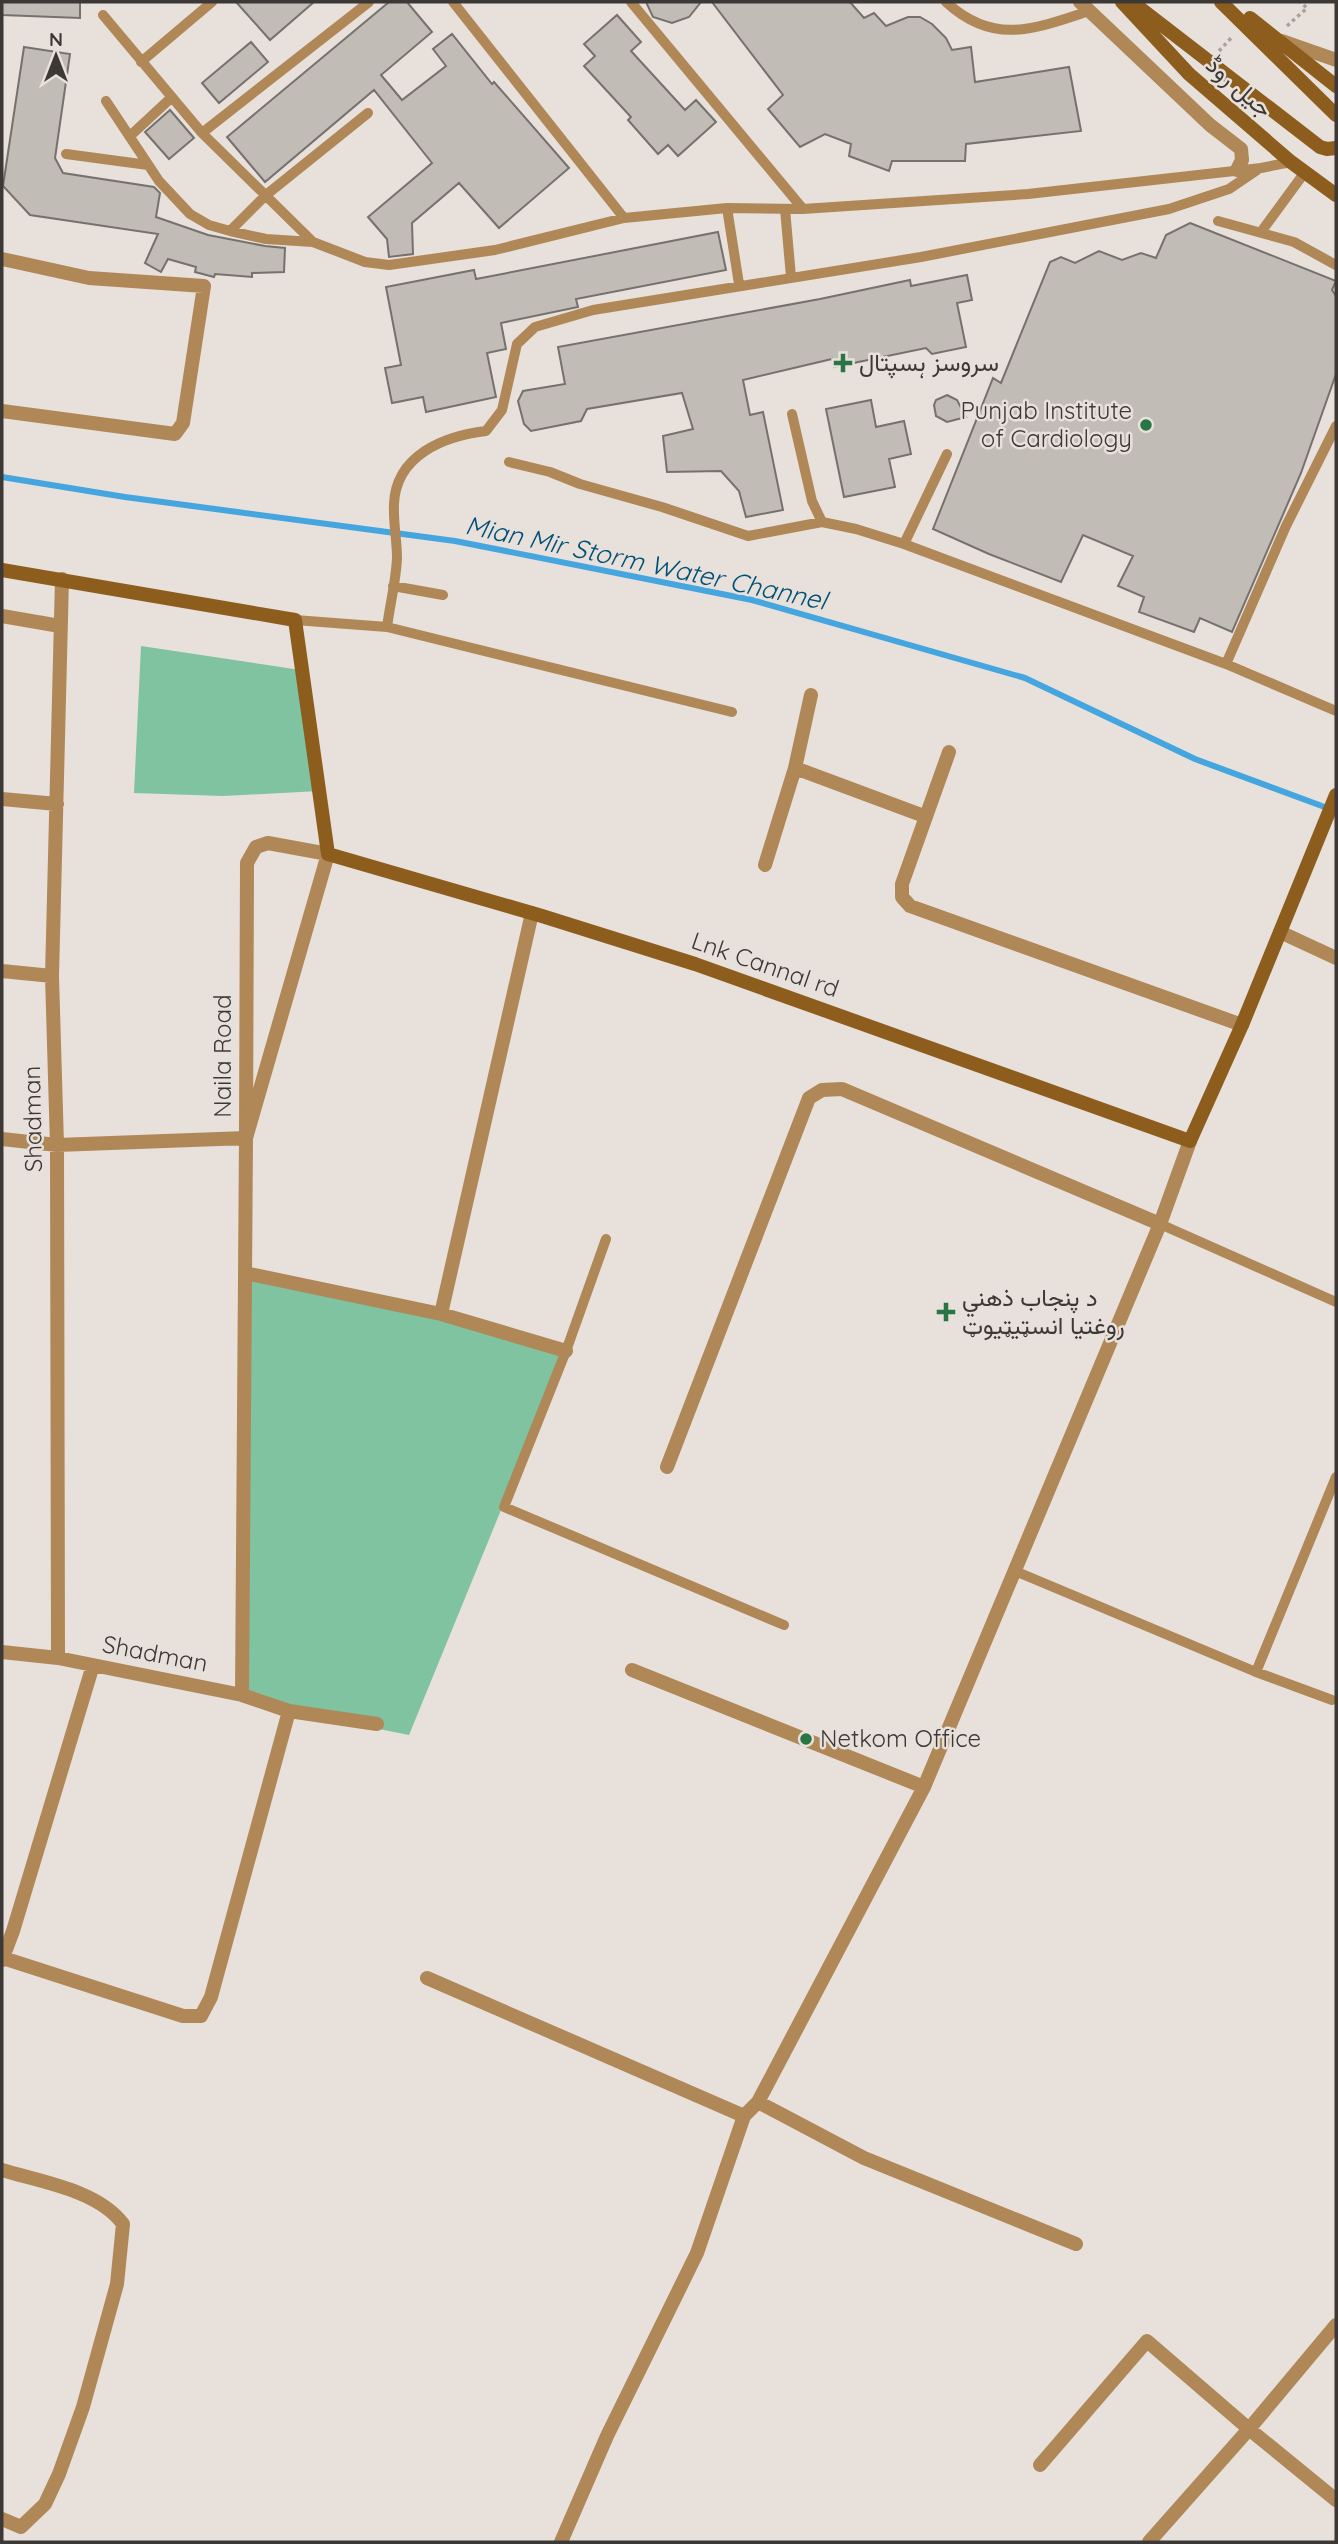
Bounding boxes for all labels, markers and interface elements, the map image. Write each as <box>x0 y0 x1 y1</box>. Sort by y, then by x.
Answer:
north arrow <box>21 21 91 91</box>
text: N <box>49 27 63 51</box>
street label: جیل روڈ <box>1200 49 1279 124</box>
place label: سروسز ہسپتال <box>859 347 999 379</box>
marker: سروسز ہسپتال <box>833 353 853 373</box>
place label: Punjab Institute of Cardiology <box>960 395 1132 453</box>
marker: Punjab Institute of Cardiology <box>1138 417 1154 433</box>
water label: Mian Mir Storm Water Channel <box>463 508 833 618</box>
street label: Lnk Cannal rd <box>688 925 843 1003</box>
street label: Naila Road <box>207 994 237 1118</box>
street label: Shadman <box>16 1066 48 1173</box>
place label: د پنجاب ذهني روغتیا انسټیټیوټ <box>962 1282 1125 1341</box>
marker: د پنجاب ذهني روغتیا انسټیټیوټ <box>936 1302 956 1322</box>
street label: Shadman <box>100 1628 210 1678</box>
place label: Netkom Office <box>820 1723 981 1753</box>
marker: Netkom Office <box>798 1731 814 1747</box>

